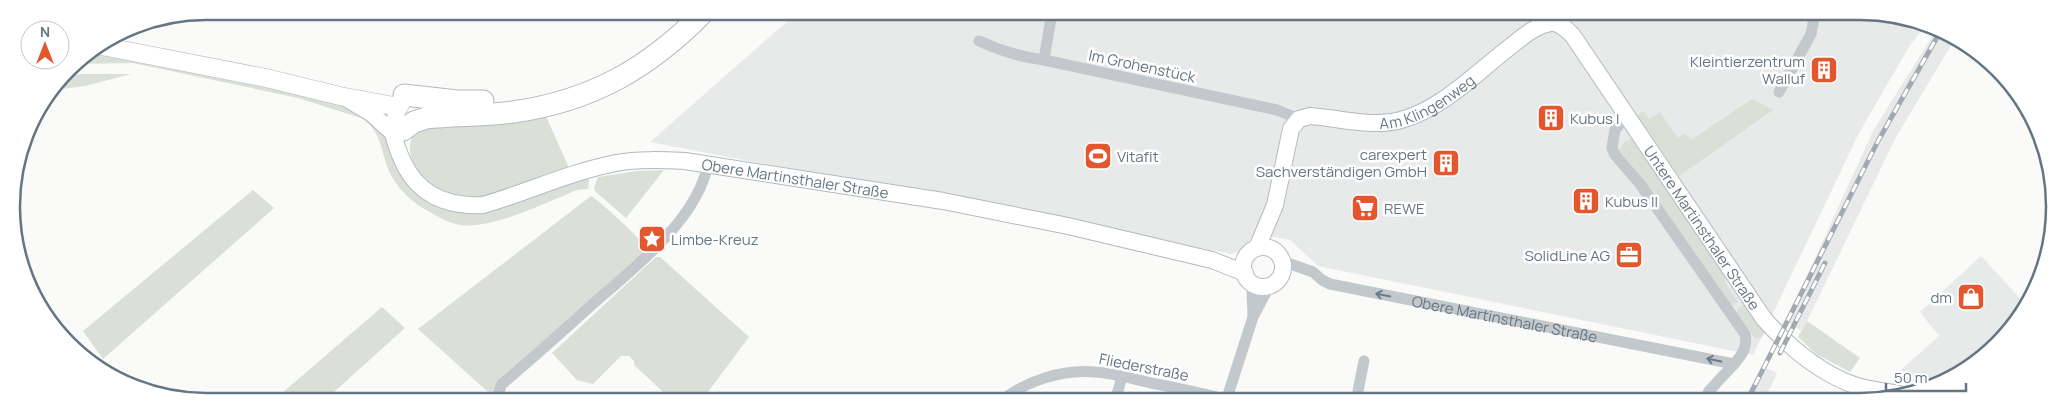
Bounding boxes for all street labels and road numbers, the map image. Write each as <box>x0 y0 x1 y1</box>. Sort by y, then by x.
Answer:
street label: Im Grohenstück <box>1087 44 1198 88</box>
street label: Am Klingenweg <box>1379 70 1479 134</box>
street label: Untere Martinsthaler Straße <box>1639 141 1765 314</box>
street label: Obere Martinsthaler Straße <box>700 153 890 203</box>
street label: Obere Martinsthaler Straße <box>1410 290 1600 347</box>
street label: Fliederstraße <box>1097 348 1191 386</box>

